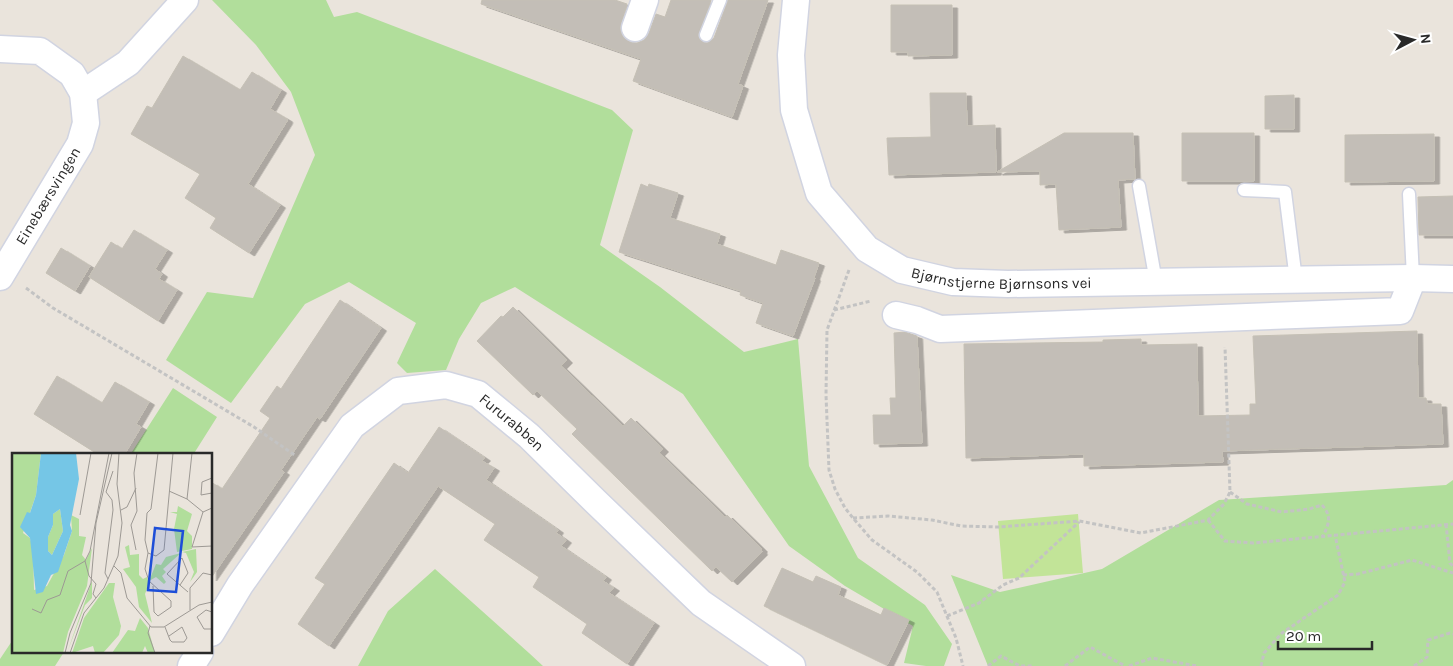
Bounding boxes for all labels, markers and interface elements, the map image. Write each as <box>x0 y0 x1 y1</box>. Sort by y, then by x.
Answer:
north arrow <box>1388 15 1438 65</box>
text: N <box>1416 33 1434 45</box>
street label: Einebærsvingen <box>12 144 84 248</box>
street label: Bjørnstjerne Bjørnsons vei <box>909 263 1092 293</box>
street label: Fururabben <box>476 390 548 455</box>
inset map <box>12 453 212 654</box>
scale bar <box>1278 618 1372 650</box>
text: 20 m <box>1286 627 1321 645</box>

